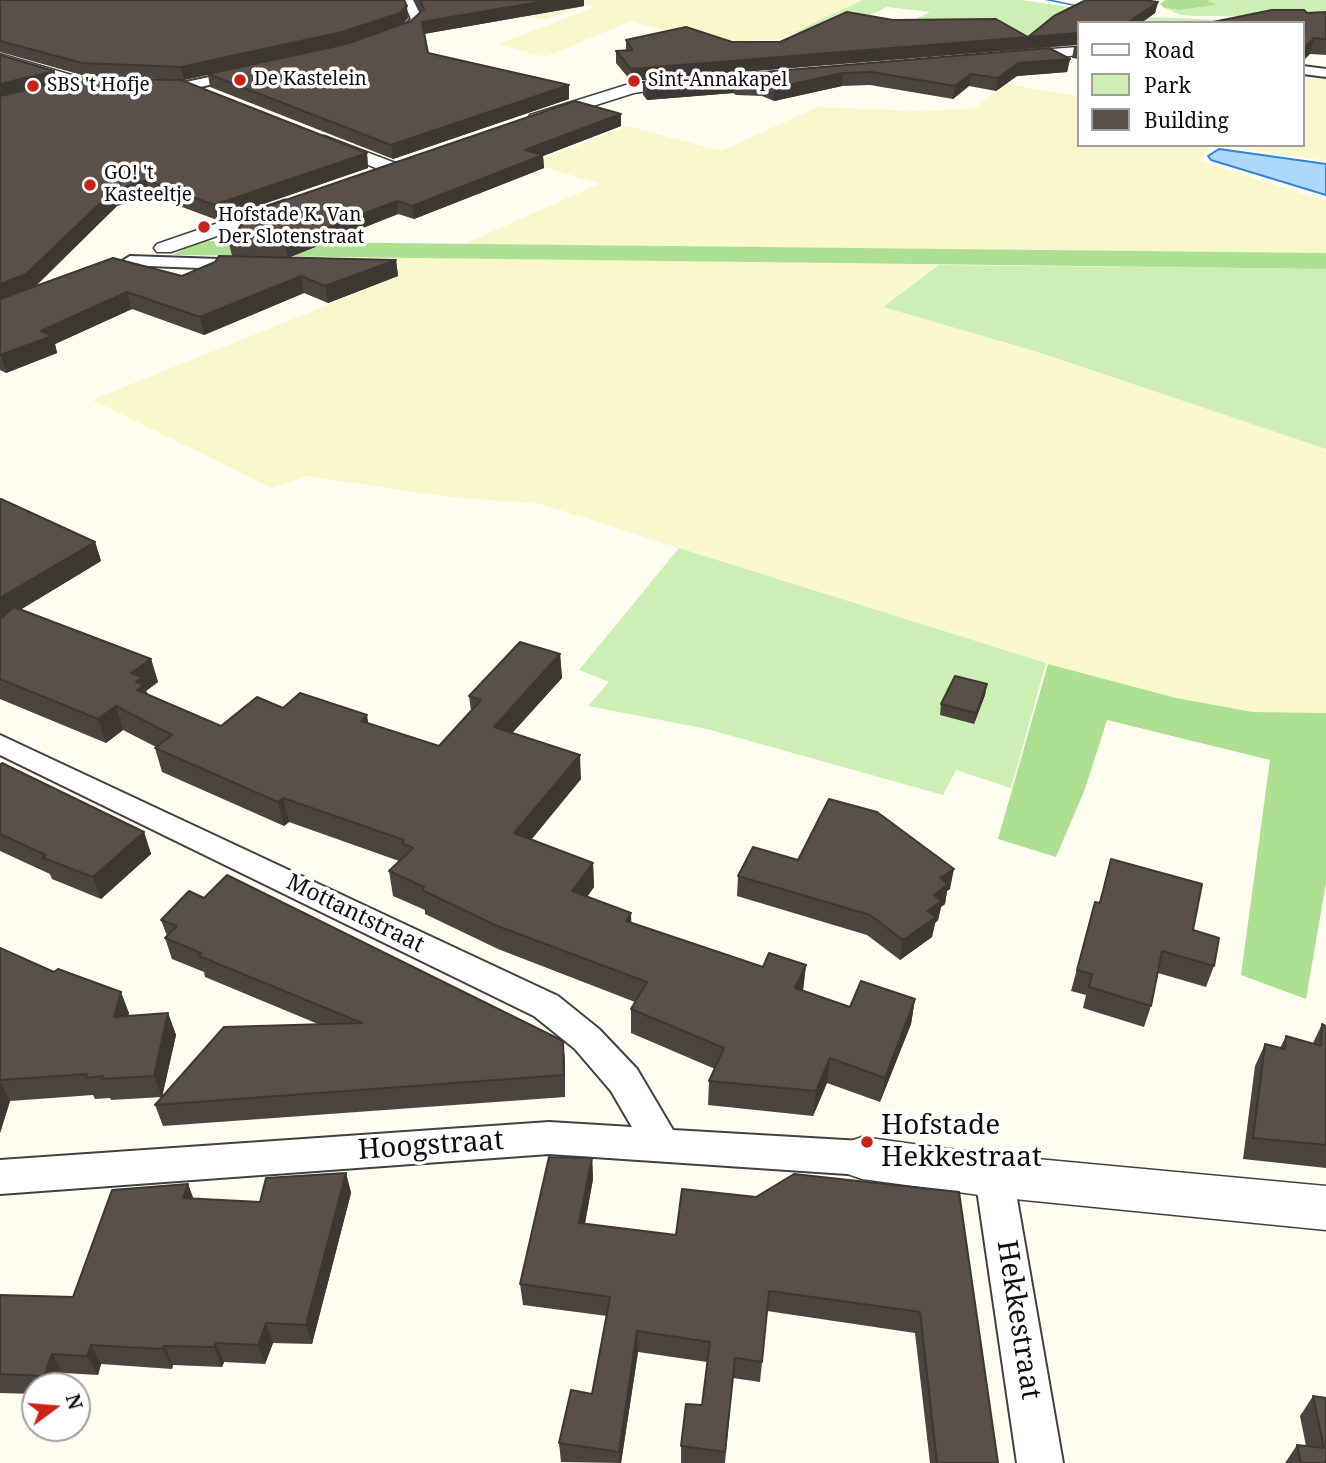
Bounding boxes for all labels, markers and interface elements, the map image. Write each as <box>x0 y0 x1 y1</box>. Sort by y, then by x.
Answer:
legend <box>1078 21 1305 147</box>
text: Road <box>1144 36 1195 64</box>
place label: De Kastelein <box>254 69 367 91</box>
place label: Sint-Annakapel <box>648 70 787 92</box>
text: Park <box>1144 71 1191 99</box>
marker: De Kastelein <box>232 72 248 88</box>
marker: Sint-Annakapel <box>626 73 642 89</box>
place label: SBS 't Hofje <box>47 75 150 97</box>
marker: SBS 't Hofje <box>25 78 41 94</box>
text: Building <box>1144 106 1229 134</box>
place label: GO! 't Kasteeltje <box>104 163 192 207</box>
marker: GO! 't Kasteeltje <box>82 177 98 193</box>
place label: Hofstade K. Van Der Slotenstraat <box>218 205 364 249</box>
marker: Hofstade K. Van Der Slotenstraat <box>196 219 212 235</box>
street label: Mottantstraat <box>282 869 428 959</box>
place label: Hofstade Hekkestraat <box>881 1109 1042 1175</box>
street label: Hoogstraat <box>357 1124 505 1168</box>
marker: Hofstade Hekkestraat <box>859 1134 875 1150</box>
street label: Hekkestraat <box>989 1238 1047 1402</box>
north arrow <box>21 1372 91 1442</box>
text: N <box>60 1391 89 1413</box>

